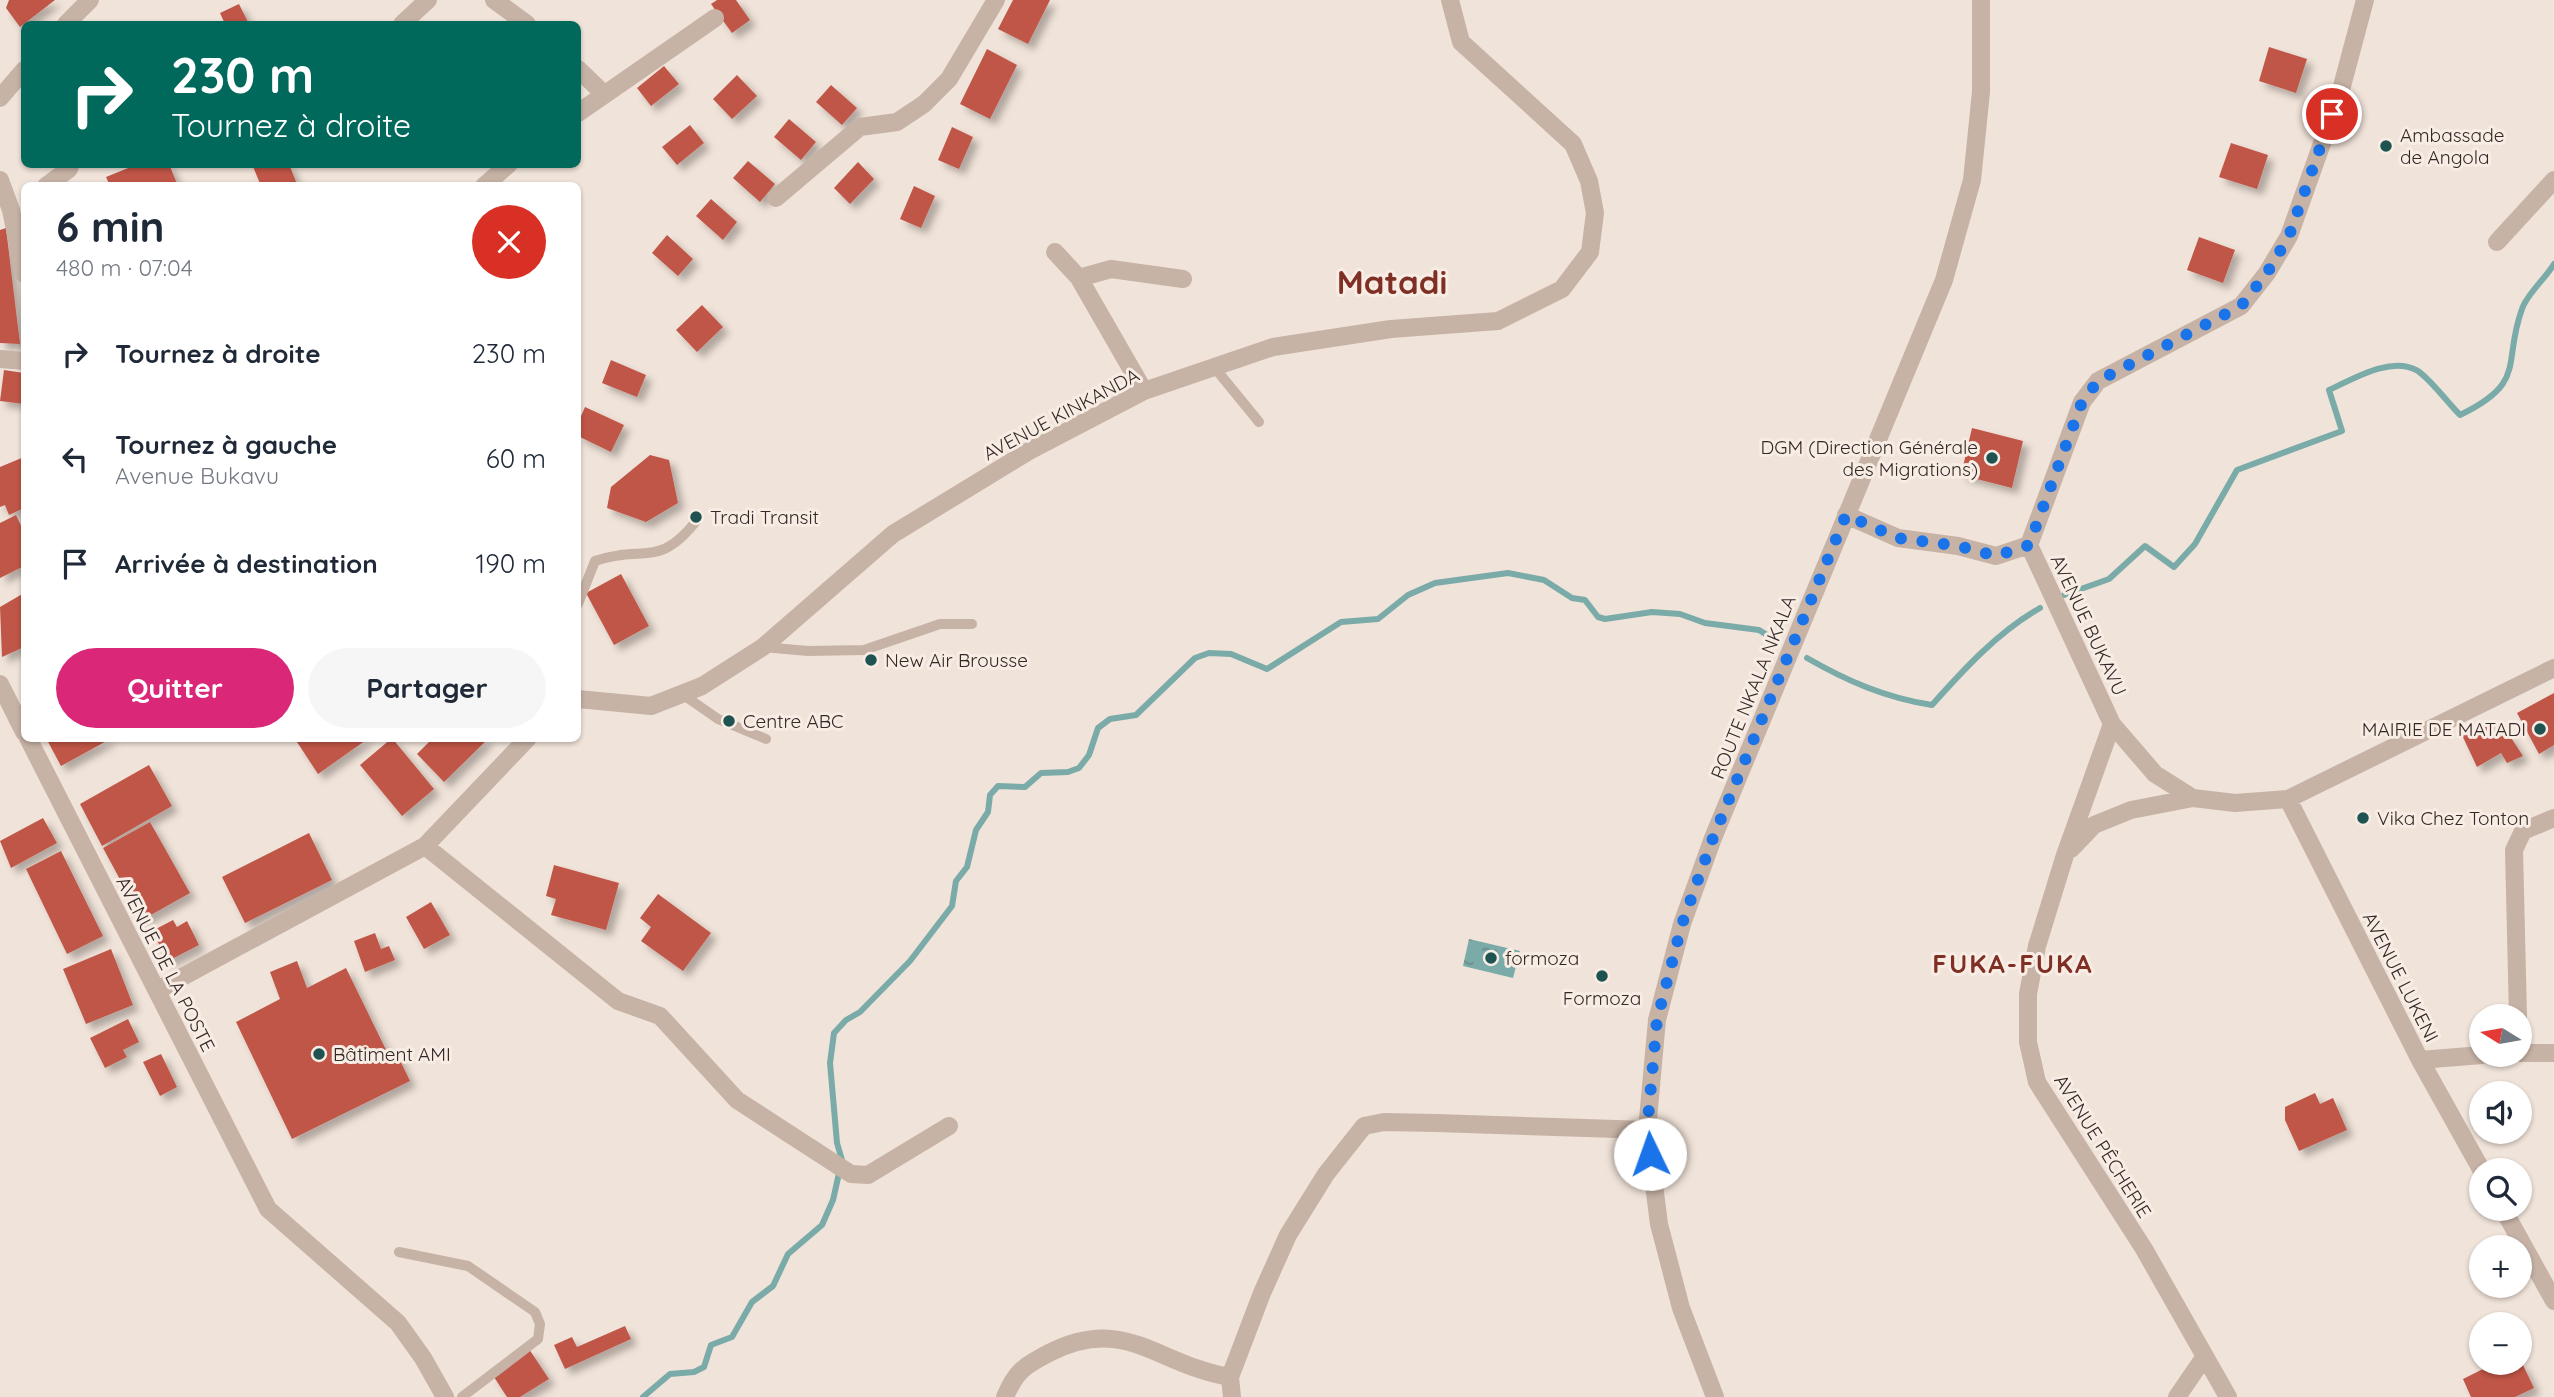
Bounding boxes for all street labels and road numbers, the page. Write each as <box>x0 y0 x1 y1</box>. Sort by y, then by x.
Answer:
street label: AVENUE KINKANDA <box>979 363 1143 465</box>
street label: AVENUE BUKAVU <box>2046 551 2132 699</box>
street label: ROUTE NKALA NKALA <box>1705 592 1801 782</box>
street label: AVENUE DE LA POSTE <box>111 872 221 1056</box>
street label: AVENUE LUKENI <box>2358 908 2444 1046</box>
street label: AVENUE PÊCHERIE <box>2049 1070 2157 1222</box>

